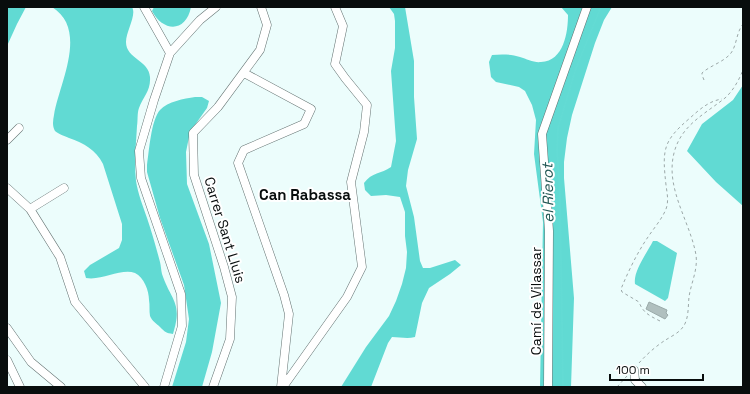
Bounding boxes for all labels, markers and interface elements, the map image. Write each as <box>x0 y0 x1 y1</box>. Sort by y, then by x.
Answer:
water label: el Rierot <box>537 161 558 223</box>
street label: Carrer Sant Lluis <box>200 175 250 285</box>
district label: Can Rabassa <box>259 185 351 204</box>
street label: Camí de Vilassar <box>527 247 545 355</box>
scale bar <box>610 356 703 382</box>
text: 100 m <box>616 362 650 378</box>

